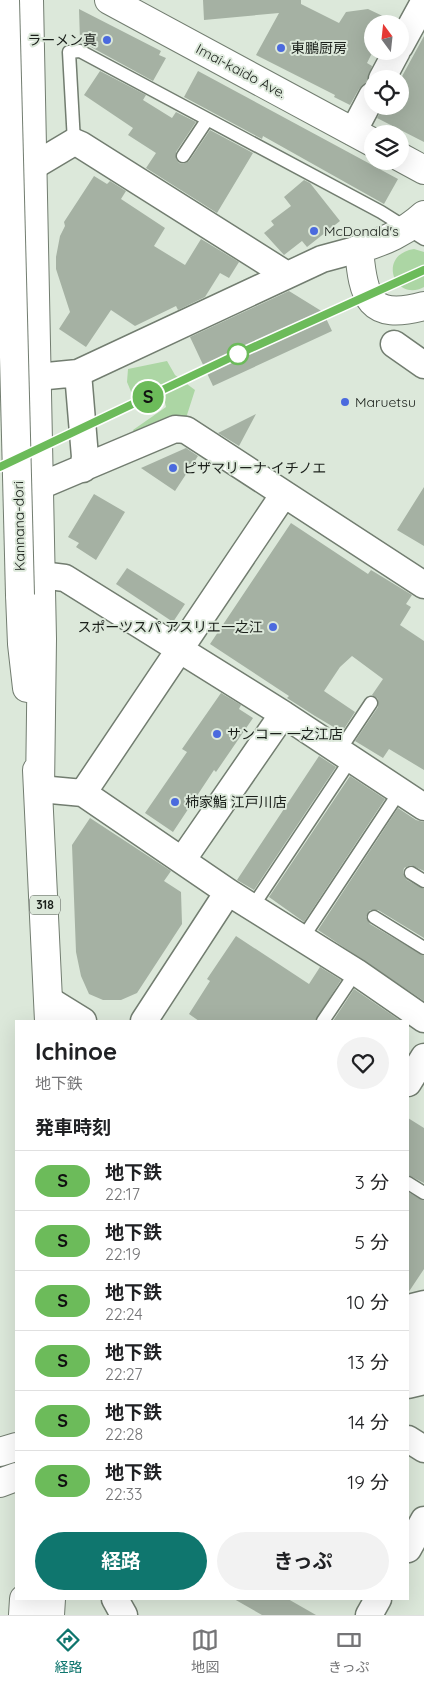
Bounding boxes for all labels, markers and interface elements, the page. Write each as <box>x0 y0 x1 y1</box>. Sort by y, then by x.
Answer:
north arrow <box>364 15 409 60</box>
map controls <box>364 15 409 170</box>
place label: ラーメン真 <box>28 31 97 49</box>
marker: ラーメン真 <box>101 34 113 46</box>
place label: 東鵬厨房 <box>291 39 347 57</box>
street label: Imai-kaido Ave. <box>193 40 289 102</box>
marker: 東鵬厨房 <box>275 42 287 54</box>
button: locate <box>364 70 409 115</box>
button: layers <box>364 125 409 170</box>
place label: McDonald's <box>324 222 399 240</box>
marker: McDonald's <box>308 225 320 237</box>
unlabelled marker <box>227 343 249 365</box>
line badge: S <box>132 381 164 413</box>
text: S <box>143 385 153 408</box>
place label: Maruetsu <box>355 393 416 411</box>
marker: Maruetsu <box>339 396 351 408</box>
place label: ピザマリーナ イチノエ <box>183 459 326 477</box>
marker: ピザマリーナ イチノエ <box>167 462 179 474</box>
street label: Kannana-dori <box>9 481 29 571</box>
place label: スポーツスパ アスリエ一之江 <box>77 618 263 636</box>
marker: スポーツスパ アスリエ一之江 <box>267 621 279 633</box>
place label: サンコー 一之江店 <box>227 725 343 743</box>
marker: サンコー 一之江店 <box>211 728 223 740</box>
place label: 柿家鮨 江戸川店 <box>185 793 287 811</box>
marker: 柿家鮨 江戸川店 <box>169 796 181 808</box>
road number: 318 <box>30 896 60 914</box>
text: Ichinoe <box>35 1036 117 1066</box>
button: heart <box>337 1037 389 1089</box>
text: 地下鉄 <box>35 1073 83 1093</box>
text: 発車時刻 <box>35 1115 111 1139</box>
text: 地下鉄 <box>105 1160 162 1184</box>
text: S <box>57 1169 68 1192</box>
text: 3 分 <box>355 1170 389 1194</box>
text: 22:17 <box>105 1184 140 1204</box>
text: 地下鉄 <box>105 1220 162 1244</box>
text: S <box>57 1229 68 1252</box>
text: 5 分 <box>354 1230 389 1254</box>
text: 22:19 <box>105 1244 141 1264</box>
text: 地下鉄 <box>105 1280 162 1304</box>
text: S <box>57 1289 68 1312</box>
text: 10 分 <box>346 1290 389 1314</box>
text: 22:24 <box>105 1304 143 1324</box>
text: 地下鉄 <box>105 1340 162 1364</box>
text: S <box>57 1349 68 1372</box>
text: 13 分 <box>348 1350 389 1374</box>
text: 22:27 <box>105 1364 143 1384</box>
text: 地下鉄 <box>105 1400 162 1424</box>
text: S <box>57 1409 68 1432</box>
text: 14 分 <box>348 1410 389 1434</box>
text: 22:28 <box>105 1424 143 1444</box>
text: 地下鉄 <box>105 1460 162 1484</box>
text: S <box>57 1469 68 1492</box>
text: 19 分 <box>347 1470 389 1494</box>
text: 22:33 <box>105 1484 143 1504</box>
button: 経路 <box>35 1532 207 1590</box>
button: きっぷ <box>217 1532 389 1590</box>
tab: 経路 <box>54 1626 82 1676</box>
tab: 地図 <box>191 1626 219 1676</box>
tab: きっぷ <box>328 1626 370 1676</box>

